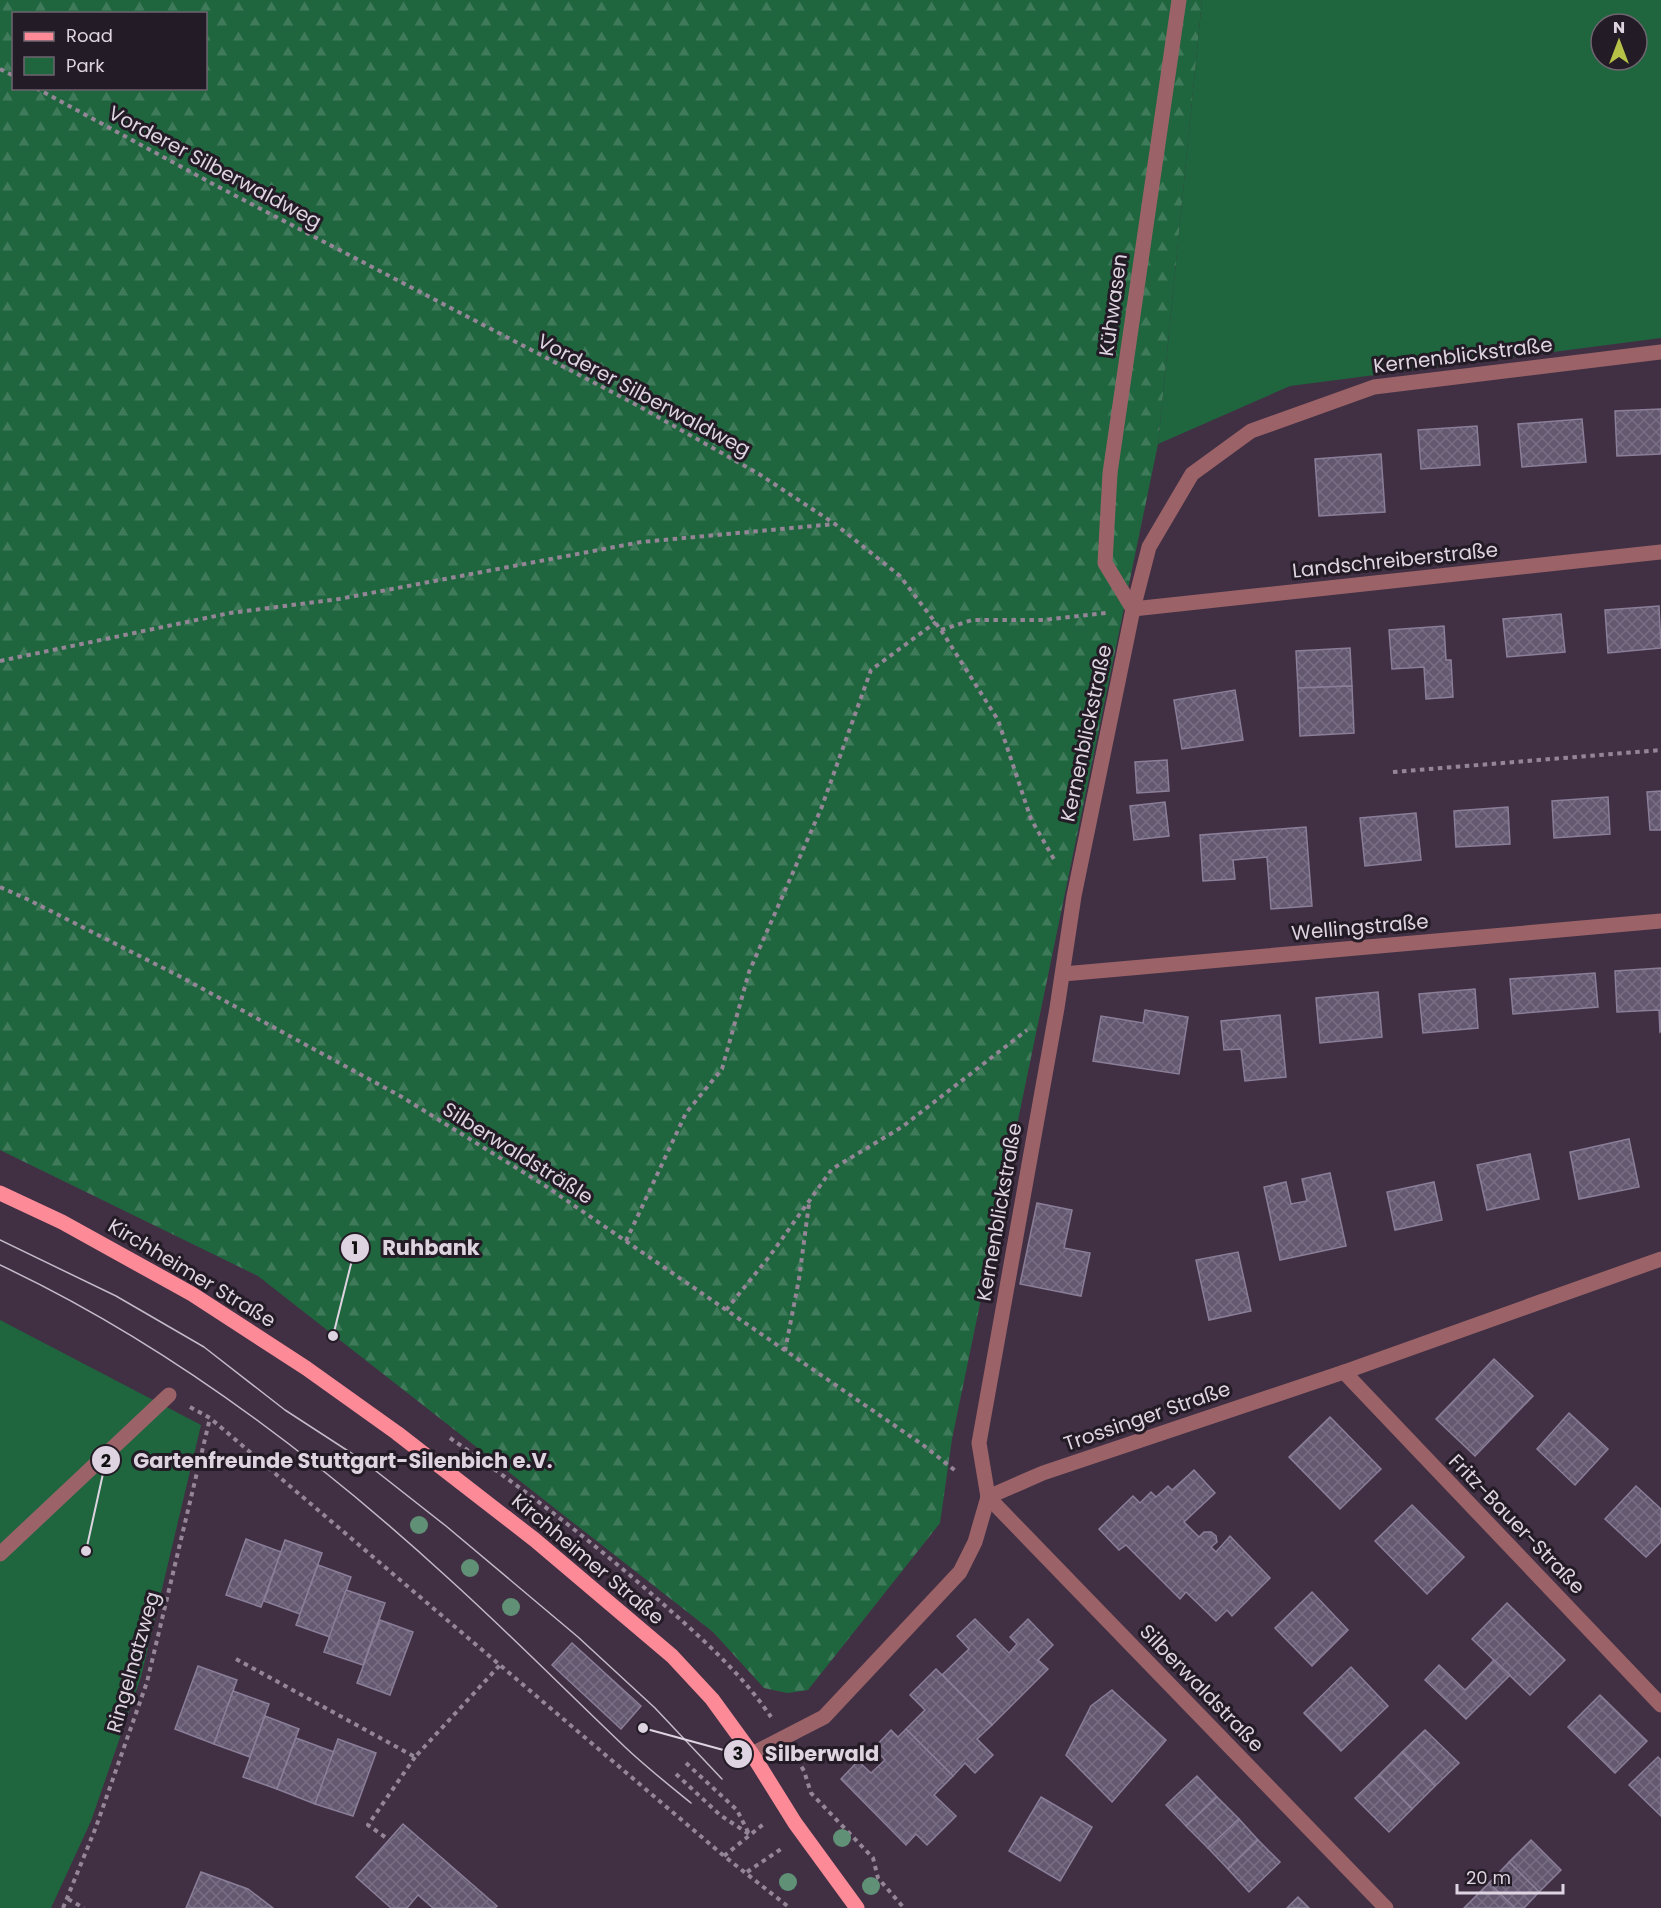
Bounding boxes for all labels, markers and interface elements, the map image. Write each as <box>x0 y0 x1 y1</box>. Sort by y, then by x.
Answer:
legend <box>12 12 207 90</box>
north arrow <box>1589 12 1649 72</box>
text: N <box>1613 16 1625 39</box>
text: Road <box>66 23 113 48</box>
text: Park <box>66 53 105 78</box>
street label: Vorderer Silberwaldweg <box>103 99 327 235</box>
street label: Kühwasen <box>1092 252 1134 358</box>
street label: Vorderer Silberwaldweg <box>532 327 756 463</box>
street label: Kernenblickstraße <box>1372 330 1554 380</box>
street label: Landschreiberstraße <box>1291 535 1499 585</box>
street label: Kernenblickstraße <box>1054 642 1118 824</box>
street label: Wellingstraße <box>1290 907 1430 947</box>
street label: Silberwaldsträßle <box>437 1095 599 1211</box>
street label: Kernenblickstraße <box>970 1121 1028 1303</box>
street label: Kirchheimer Straße <box>103 1212 281 1334</box>
callout: Ruhbank <box>340 1229 492 1268</box>
text: Ruhbank <box>382 1233 480 1262</box>
text: 1 <box>352 1235 358 1260</box>
street label: Trossinger Straße <box>1060 1374 1234 1458</box>
callout: Gartenfreunde Stuttgart-Silenbich e.V. <box>91 1441 565 1480</box>
text: Gartenfreunde Stuttgart-Silenbich e.V. <box>133 1446 553 1475</box>
text: 2 <box>101 1448 111 1473</box>
street label: Fritz-Bauer-Straße <box>1443 1448 1591 1600</box>
street label: Kirchheimer Straße <box>506 1487 670 1631</box>
street label: Ringelnatzweg <box>99 1588 167 1736</box>
street label: Silberwaldstraße <box>1134 1618 1270 1758</box>
callout: Silberwald <box>723 1734 891 1773</box>
text: Silberwald <box>765 1739 879 1768</box>
text: 3 <box>733 1741 743 1766</box>
scale bar <box>1457 1857 1564 1895</box>
text: 20 m <box>1466 1865 1511 1890</box>

